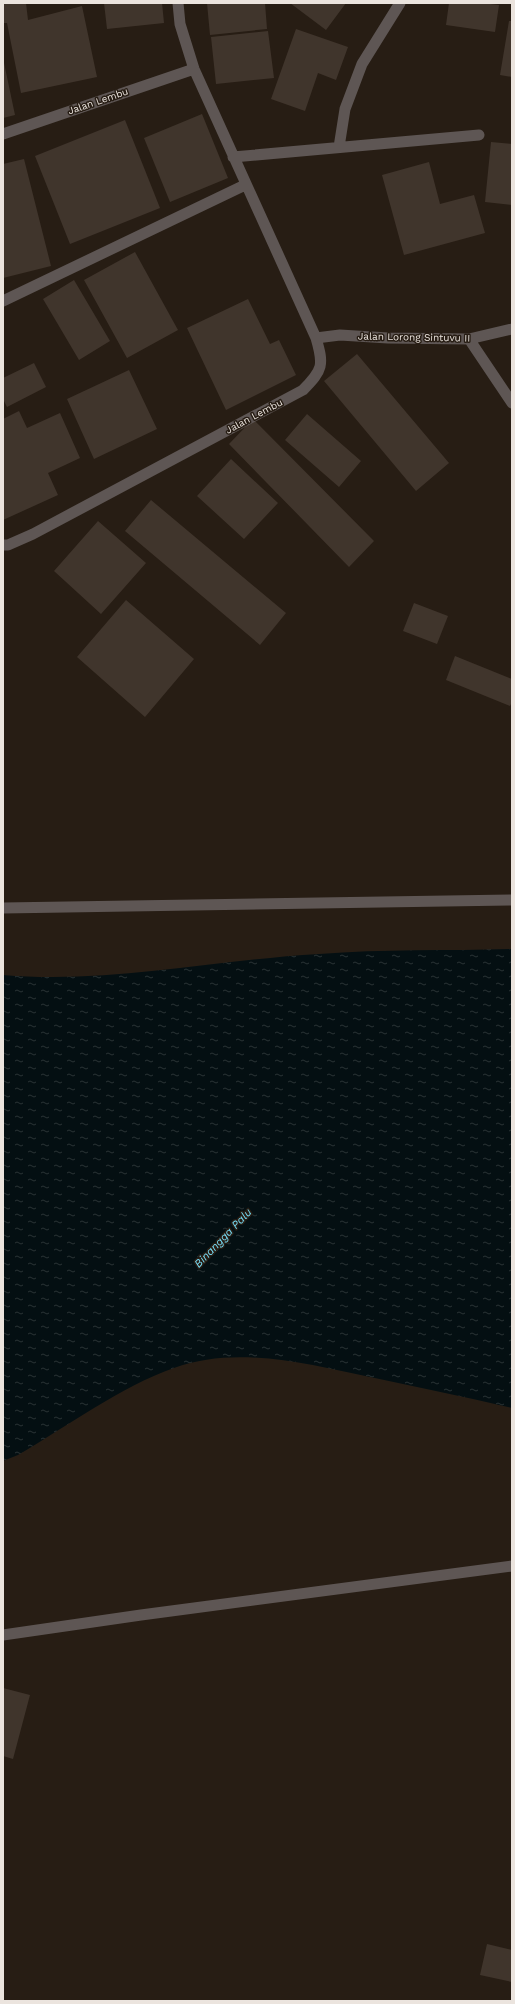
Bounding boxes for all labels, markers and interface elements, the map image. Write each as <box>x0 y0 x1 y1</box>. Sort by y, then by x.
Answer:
street label: Jalan Lembu <box>66 86 130 116</box>
street label: Jalan Lorong Sintuvu II <box>358 331 470 343</box>
street label: Jalan Lembu <box>224 396 284 436</box>
water label: Binangga Palu <box>192 1205 255 1270</box>

